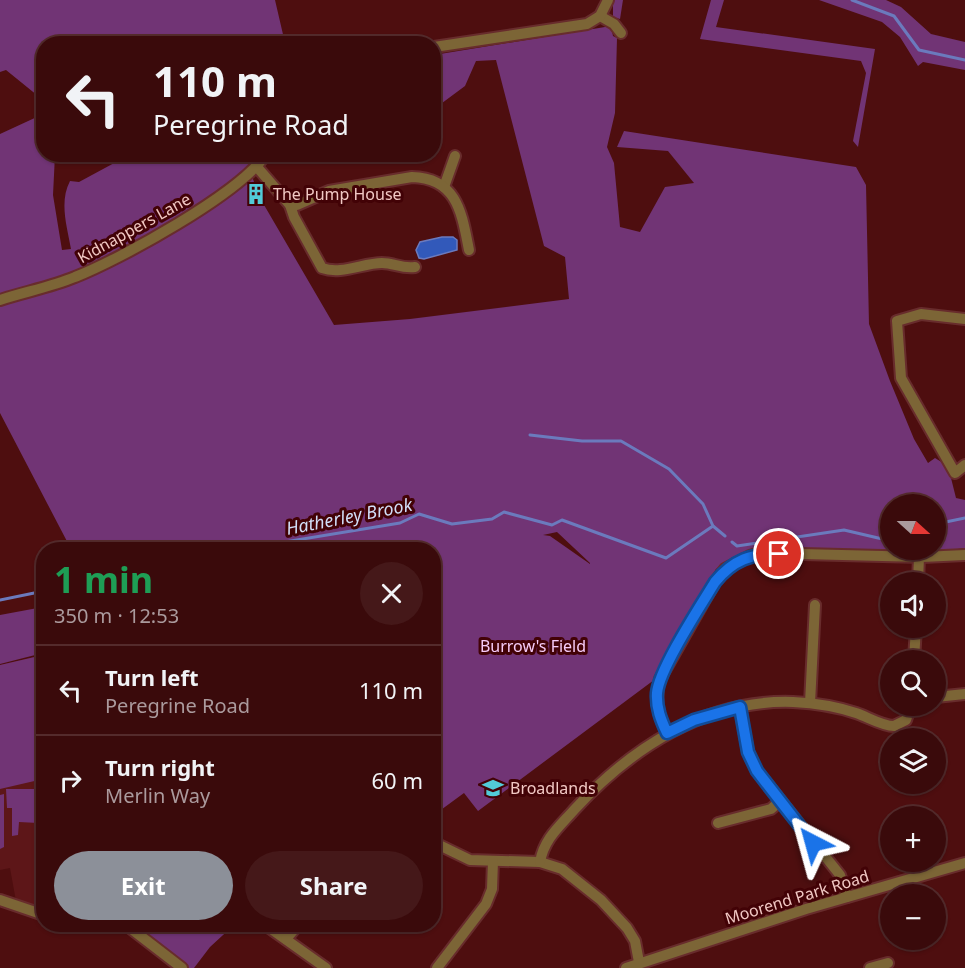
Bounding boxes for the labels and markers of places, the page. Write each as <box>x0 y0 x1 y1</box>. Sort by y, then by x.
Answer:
building icon: The Pump House <box>244 182 268 206</box>
place label: The Pump House <box>273 183 402 205</box>
pin <box>753 528 804 579</box>
school or university icon: Broadlands <box>481 776 505 800</box>
place label: Broadlands <box>510 777 596 799</box>

